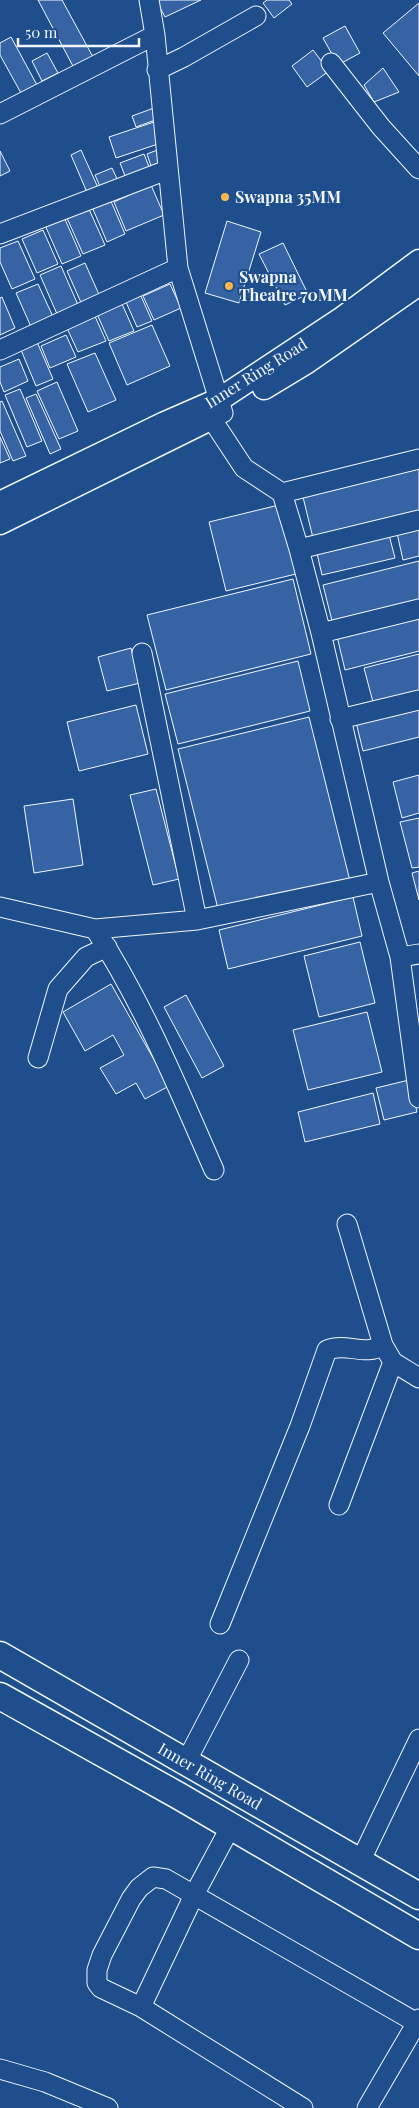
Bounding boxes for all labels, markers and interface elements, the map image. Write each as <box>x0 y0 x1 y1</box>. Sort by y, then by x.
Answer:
scale bar <box>18 15 139 47</box>
text: 50 m <box>25 22 58 42</box>
place label: Swapna 35MM <box>235 186 341 207</box>
marker: Swapna 35MM <box>219 191 231 203</box>
place label: Swapna Theatre 70MM <box>239 266 348 305</box>
marker: Swapna Theatre 70MM <box>223 280 235 292</box>
street label: Inner Ring Road <box>201 333 311 412</box>
street label: Inner Ring Road <box>154 1737 266 1814</box>

